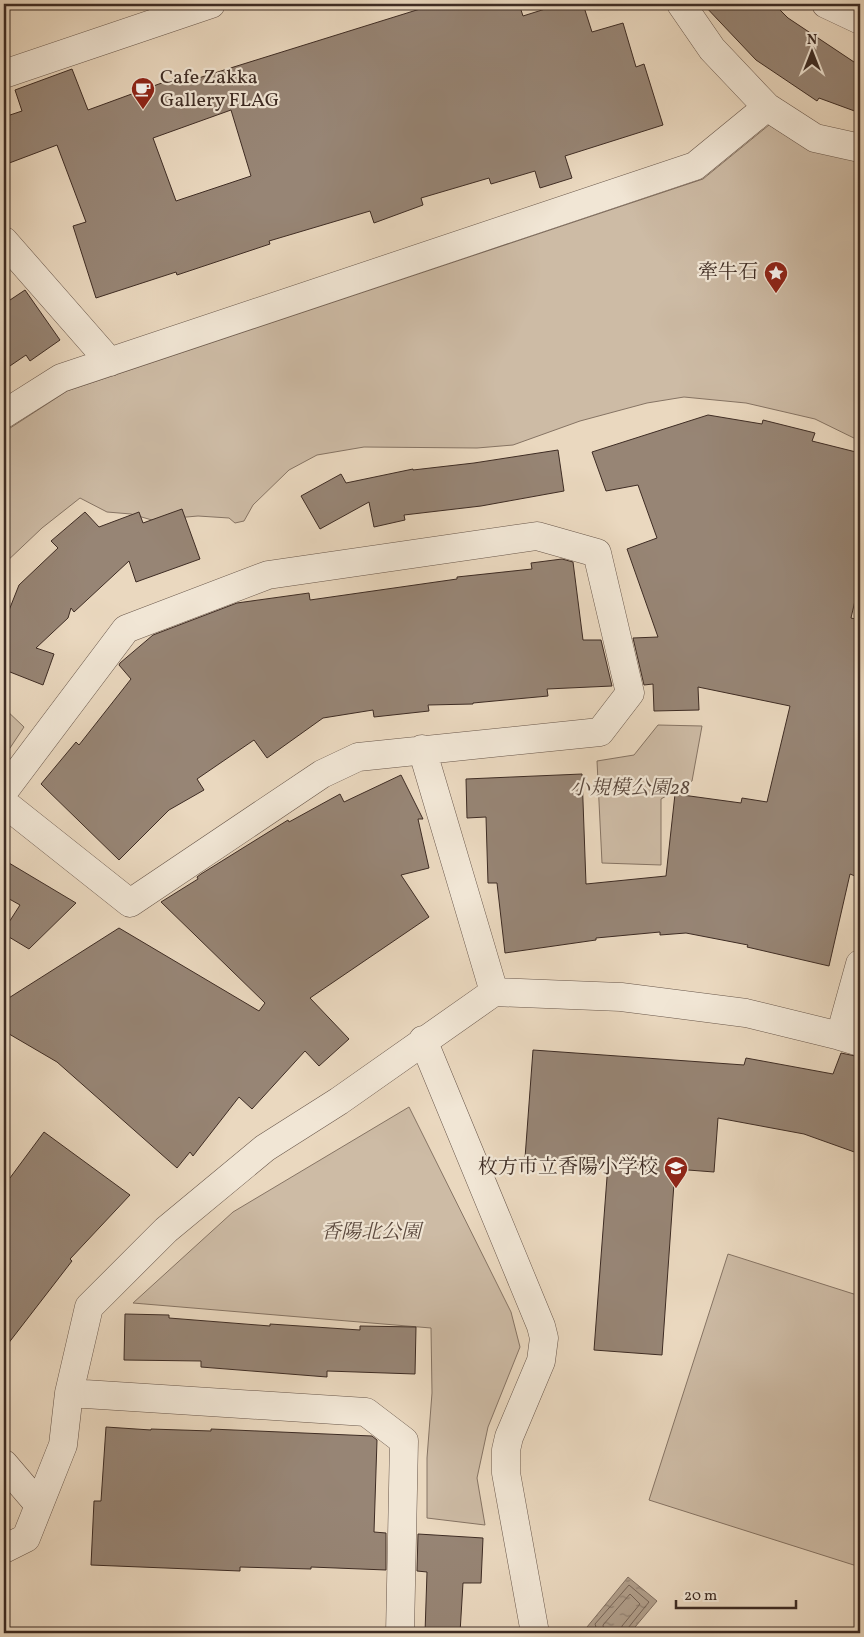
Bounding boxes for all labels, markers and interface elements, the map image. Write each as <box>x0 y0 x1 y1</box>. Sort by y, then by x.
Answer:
north arrow <box>786 28 836 78</box>
text: N <box>807 31 817 50</box>
place label: Cafe Zakka Gallery FLAG <box>160 64 279 115</box>
cafe icon: Cafe Zakka Gallery FLAG <box>130 76 156 110</box>
place label: 牽牛石 <box>698 259 758 287</box>
place icon: 牽牛石 <box>763 260 789 294</box>
park label: 小規模公園28 <box>570 775 690 803</box>
place label: 枚方市立香陽小学校 <box>478 1154 658 1182</box>
school or university icon: 枚方市立香陽小学校 <box>663 1155 689 1189</box>
park label: 香陽北公園 <box>321 1219 424 1247</box>
scale bar <box>676 1577 796 1609</box>
text: 20 m <box>684 1586 717 1607</box>

